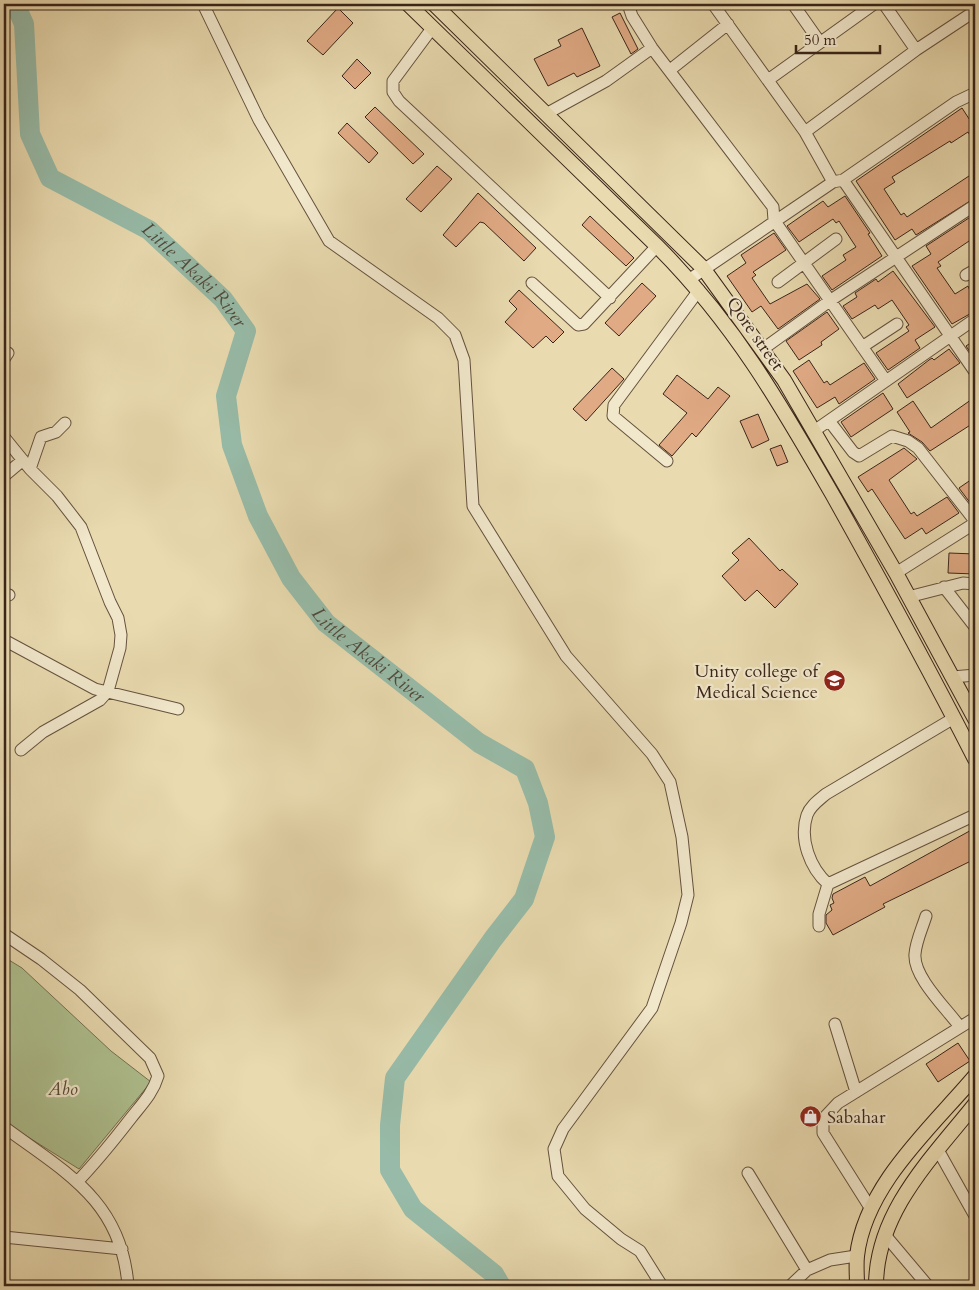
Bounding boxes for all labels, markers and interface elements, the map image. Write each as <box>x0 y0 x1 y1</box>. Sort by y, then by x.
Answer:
scale bar <box>796 22 880 54</box>
text: 50 m <box>804 30 836 50</box>
water label: Little Akaki River <box>136 217 253 333</box>
street label: Qore street <box>720 292 790 376</box>
water label: Little Akaki River <box>306 602 431 709</box>
place label: Unity college of Medical Science <box>694 659 822 705</box>
school or university icon: Unity college of Medical Science <box>822 669 846 693</box>
park label: Abo <box>47 1077 78 1102</box>
shop icon: Sabahar <box>799 1105 823 1129</box>
place label: Sabahar <box>827 1105 886 1130</box>

